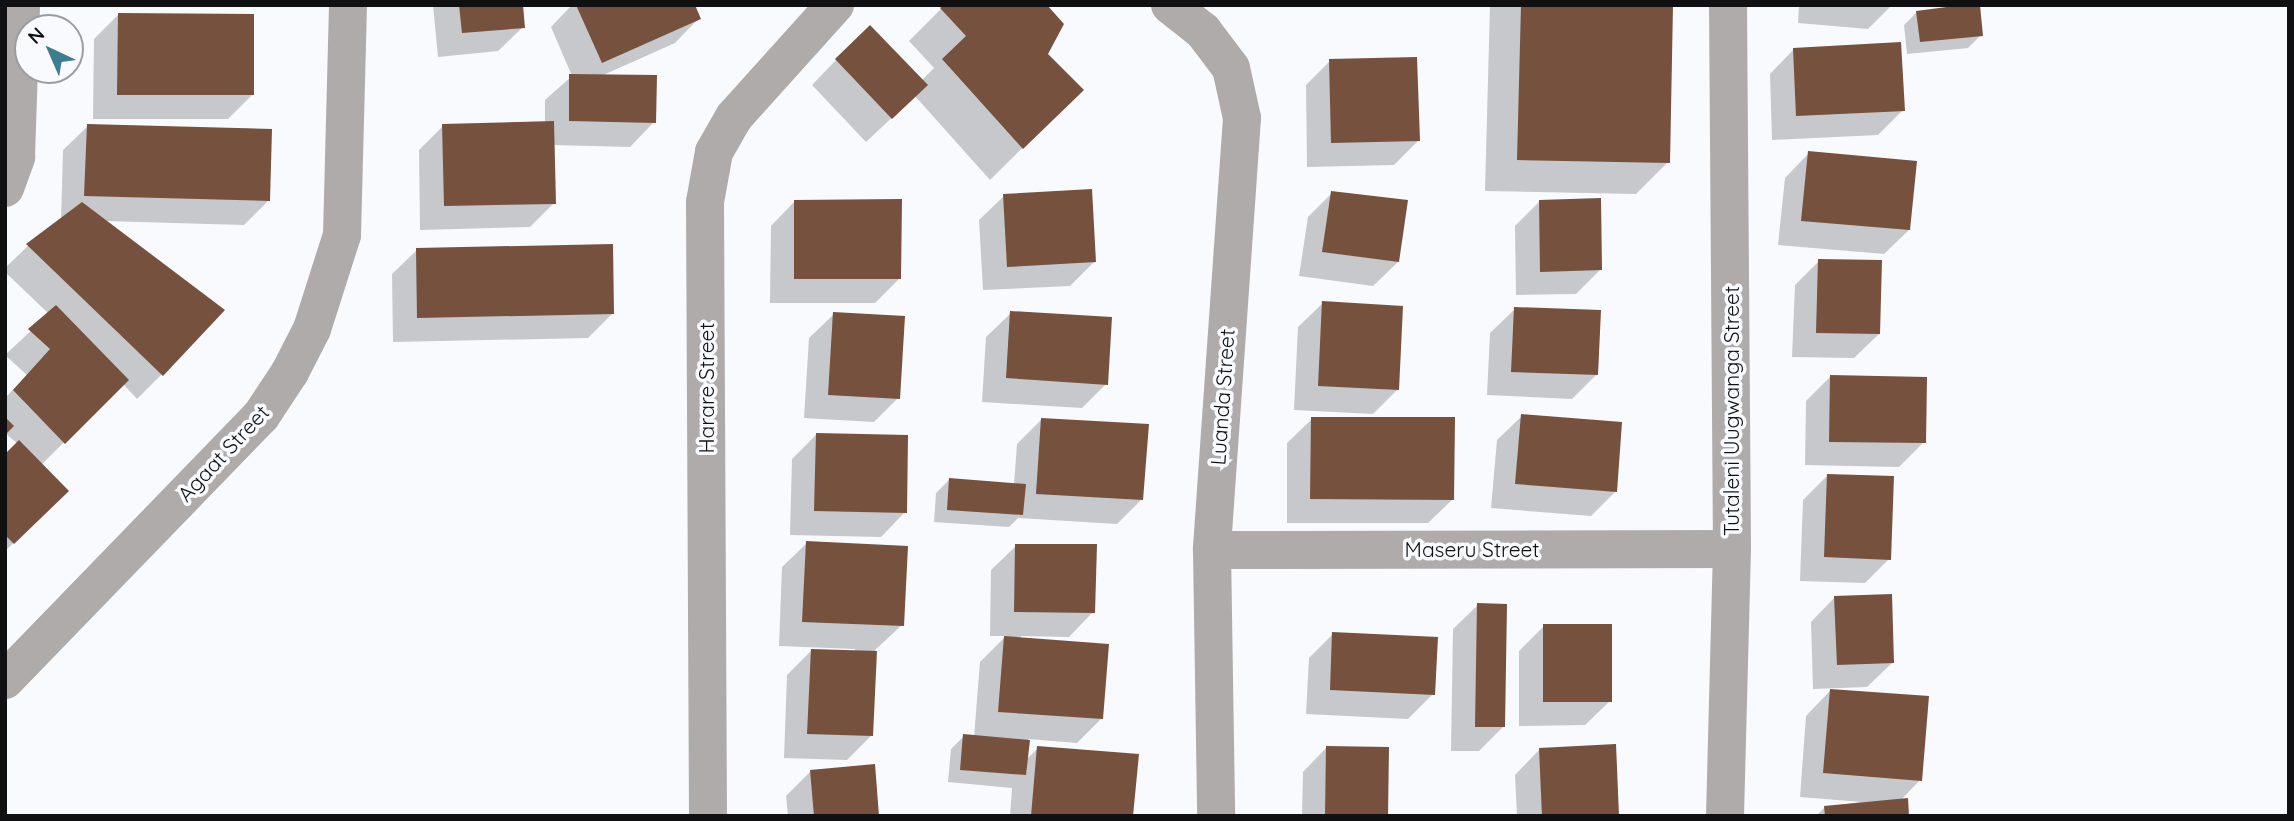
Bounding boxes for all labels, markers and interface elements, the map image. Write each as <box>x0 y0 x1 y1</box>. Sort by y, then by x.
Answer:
north arrow <box>14 14 84 84</box>
text: N <box>22 22 49 49</box>
street label: Tutaleni Uugwanga Street <box>1718 286 1744 536</box>
street label: Harare Street <box>693 322 719 454</box>
street label: Luanda Street <box>1205 328 1239 466</box>
street label: Agaat Street <box>172 400 274 506</box>
street label: Maseru Street <box>1405 536 1539 562</box>

